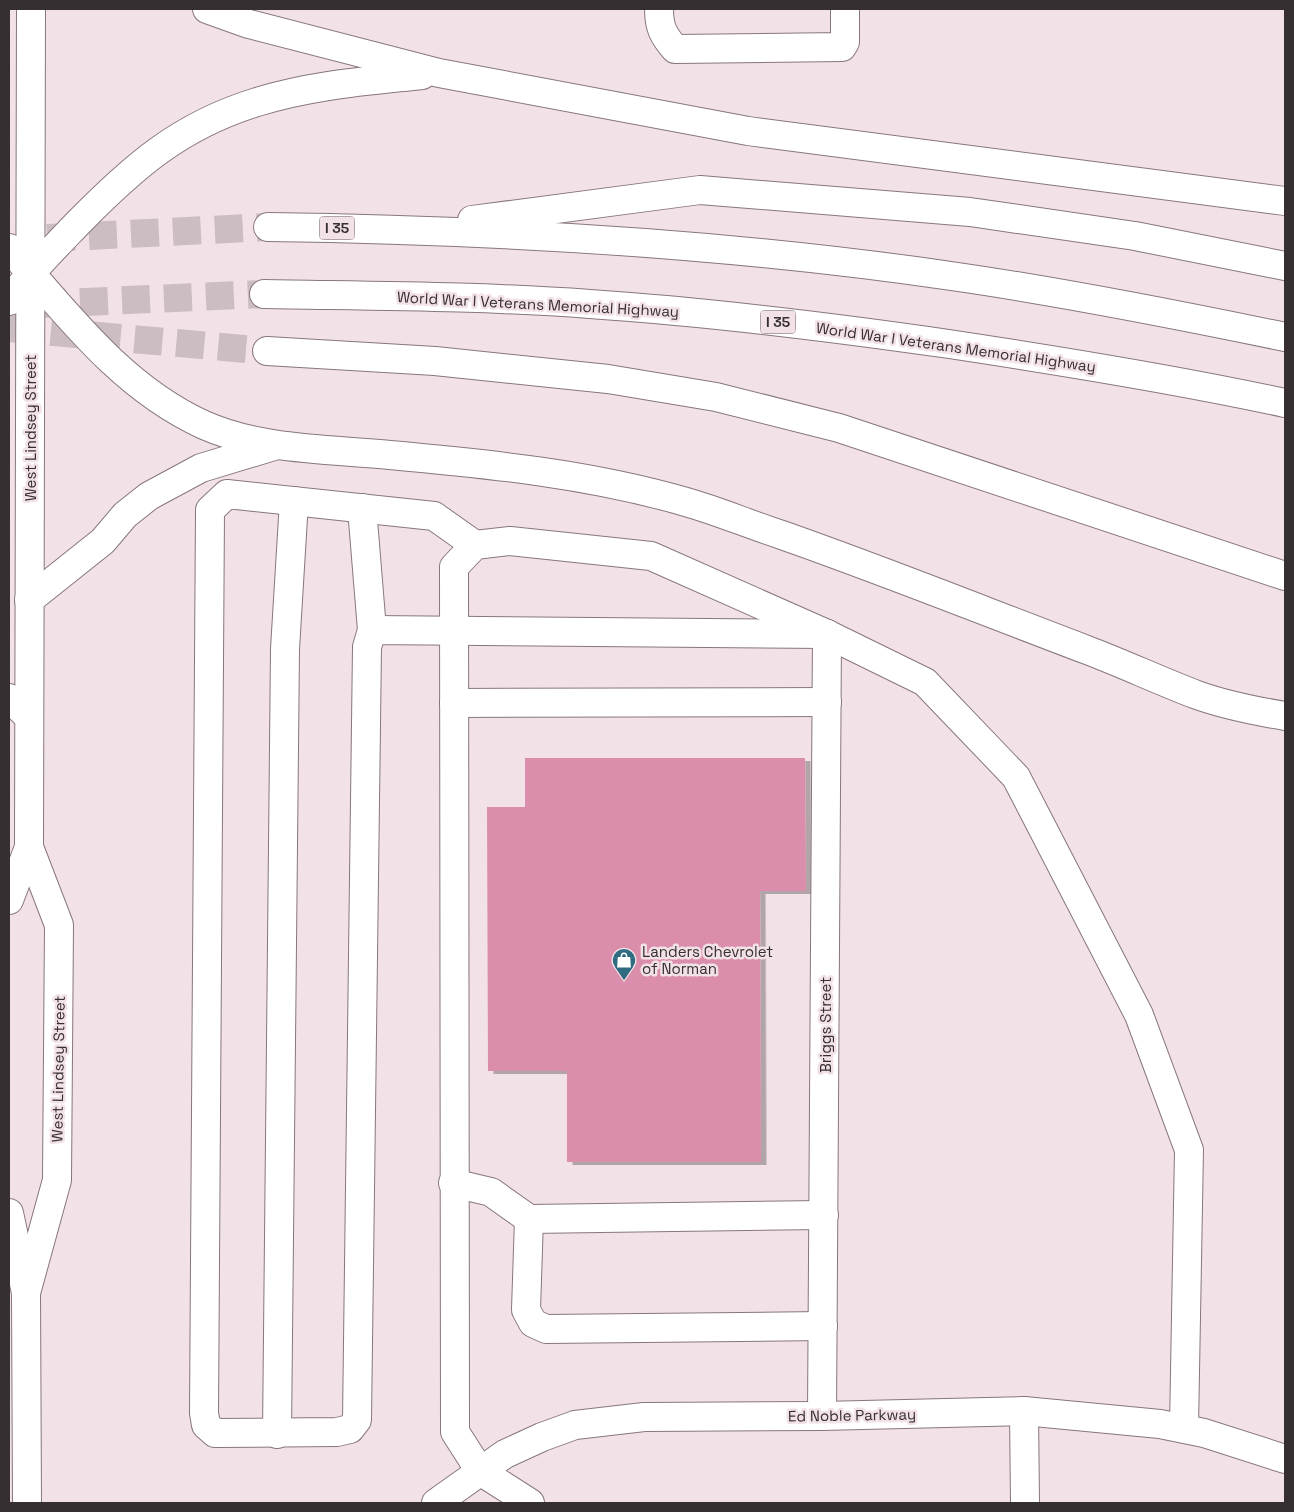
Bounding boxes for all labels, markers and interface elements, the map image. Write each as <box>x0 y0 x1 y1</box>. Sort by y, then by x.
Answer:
road number: I 35 <box>320 217 354 240</box>
street label: World War I Veterans Memorial Highway <box>396 287 680 321</box>
road number: I 35 <box>760 311 796 334</box>
street label: World War I Veterans Memorial Highway <box>815 318 1097 376</box>
street label: West Lindsey Street <box>21 355 40 501</box>
place label: Landers Chevrolet of Norman <box>642 942 773 978</box>
shop icon: Landers Chevrolet of Norman <box>611 947 637 981</box>
street label: Briggs Street <box>816 977 835 1073</box>
street label: West Lindsey Street <box>47 995 69 1142</box>
street label: Ed Noble Parkway <box>788 1404 916 1426</box>

